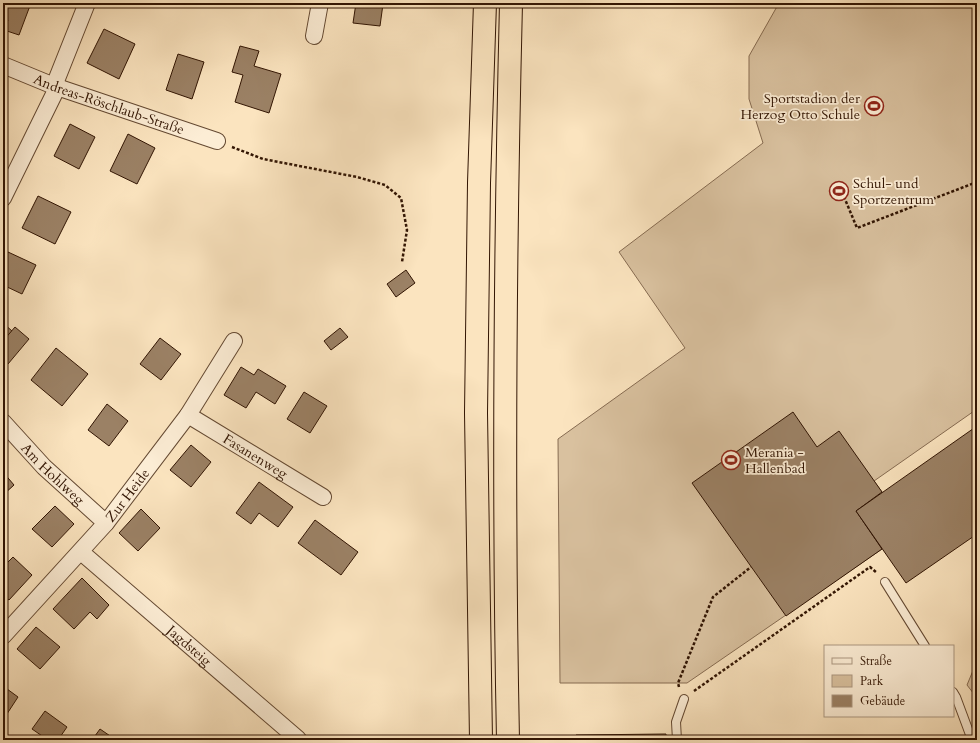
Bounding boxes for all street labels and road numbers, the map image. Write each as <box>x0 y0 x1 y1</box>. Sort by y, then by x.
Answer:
street label: Andreas-Röschlaub-Straße <box>31 69 187 139</box>
street label: Fasanenweg <box>220 429 292 483</box>
street label: Am Hohlweg <box>17 439 89 509</box>
street label: Zur Heide <box>101 464 154 526</box>
street label: Jagdsteig <box>161 619 216 670</box>

